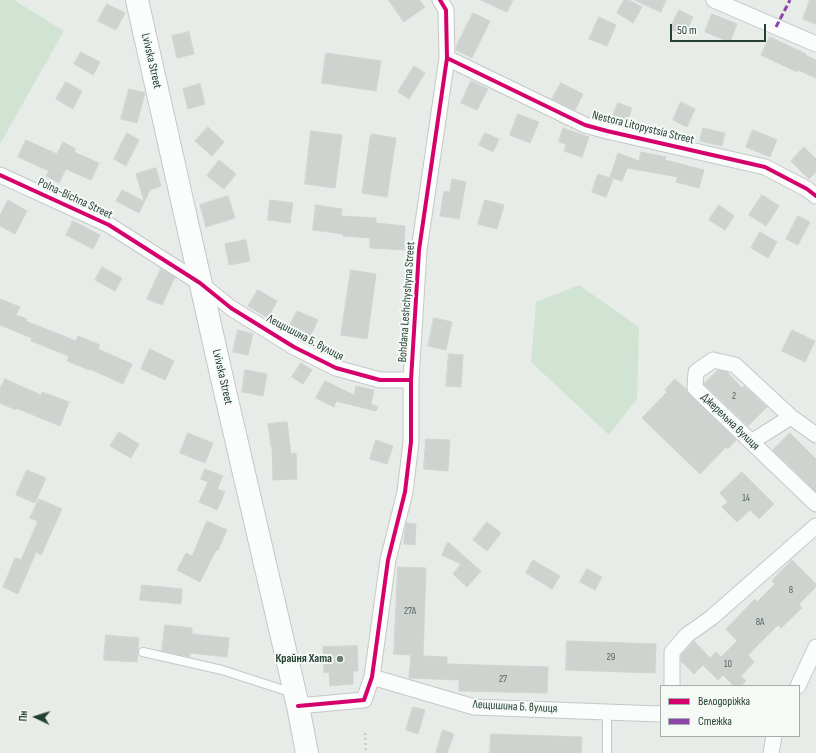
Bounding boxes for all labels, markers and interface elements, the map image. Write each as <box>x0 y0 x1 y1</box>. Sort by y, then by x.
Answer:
scale bar <box>672 16 768 42</box>
text: 50 m <box>677 23 697 38</box>
street label: Lvivska Street <box>138 32 164 90</box>
street label: Nestora Litopystsia Street <box>591 108 695 148</box>
street label: Polna-Bichna Street <box>35 175 115 223</box>
street label: Bohdana Leshchyshyna Street <box>396 241 418 363</box>
street label: Лещишина Б. вулиця <box>264 312 346 364</box>
street label: Lvivska Street <box>209 348 235 406</box>
street label: Джерельна вулиця <box>698 390 762 454</box>
house number: 2 <box>732 390 736 402</box>
house number: 14 <box>742 492 750 504</box>
house number: 8 <box>789 584 793 596</box>
house number: 27А <box>404 605 416 617</box>
house number: 8А <box>756 616 764 628</box>
house number: 29 <box>607 651 615 663</box>
place label: Крайня Хата <box>275 652 332 666</box>
marker: Крайня Хата <box>335 654 345 664</box>
house number: 10 <box>724 658 732 670</box>
house number: 27 <box>499 673 507 685</box>
legend <box>660 685 800 737</box>
text: Велодоріжка <box>698 694 750 709</box>
north arrow <box>16 697 56 737</box>
street label: Лещишина Б. вулиця <box>472 698 558 716</box>
text: Пн <box>17 710 30 722</box>
text: Стежка <box>698 714 732 729</box>

